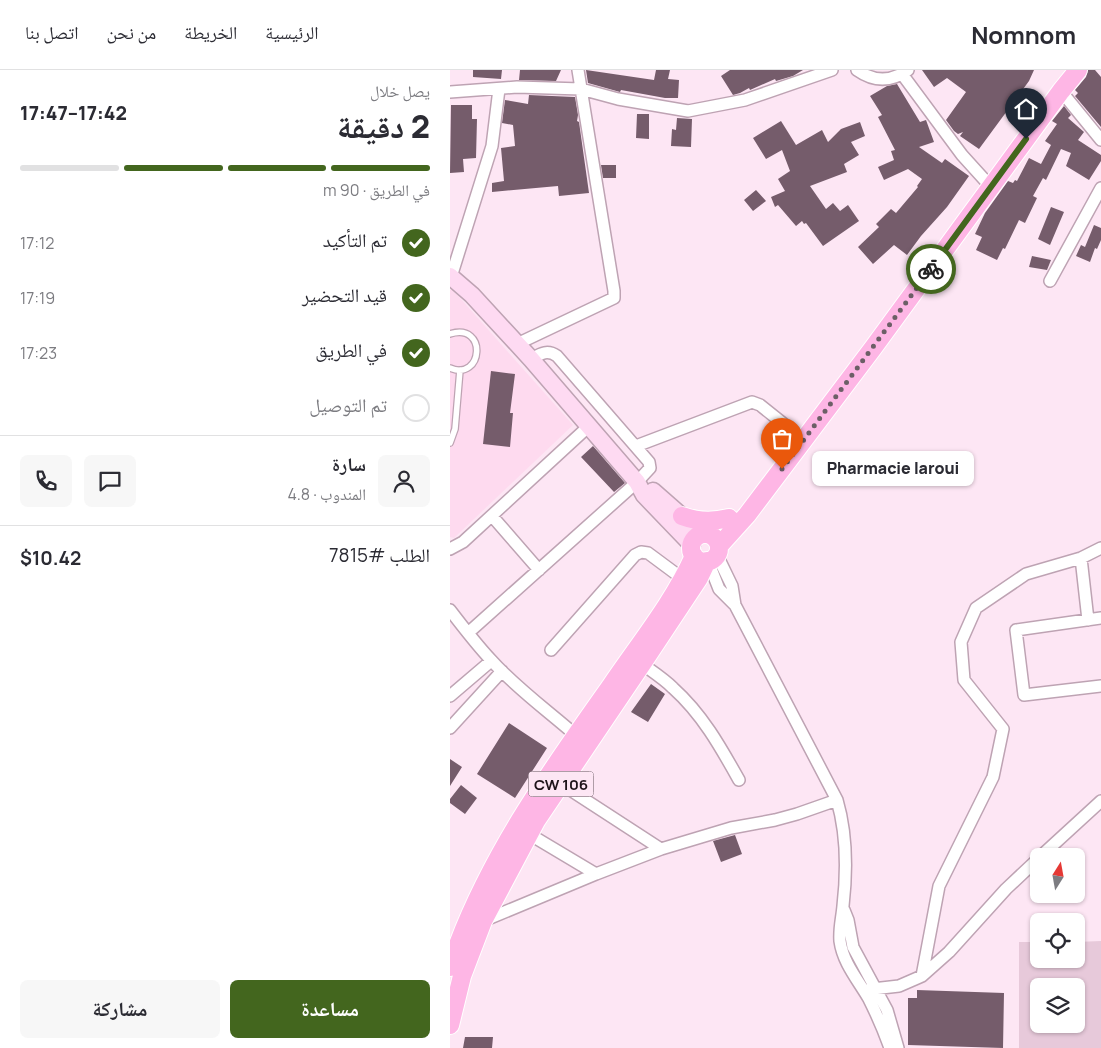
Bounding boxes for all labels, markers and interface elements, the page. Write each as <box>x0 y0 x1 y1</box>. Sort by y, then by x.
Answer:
text: Nomnom <box>971 18 1076 51</box>
text: اتصل بنا <box>25 20 78 44</box>
text: من نحن <box>106 20 156 44</box>
text: الخريطة <box>184 20 237 44</box>
text: الرئيسية <box>265 20 319 44</box>
text: يصل خلال <box>370 80 430 102</box>
pin <box>1005 88 1047 139</box>
icon: home <box>1012 95 1040 123</box>
text: 17:42–17:47 <box>20 100 127 126</box>
text: 2 دقيقة <box>337 104 430 148</box>
text: في الطريق · 90 m <box>323 179 430 201</box>
text: تم التأكيد <box>323 227 387 253</box>
icon: check <box>402 229 430 257</box>
text: 17:12 <box>20 232 54 254</box>
courier <box>906 244 956 294</box>
icon: bike <box>917 255 945 283</box>
text: قيد التحضير <box>302 282 387 308</box>
icon: check <box>402 284 430 312</box>
text: 17:19 <box>20 287 55 309</box>
text: في الطريق <box>315 337 387 363</box>
icon: check <box>402 339 430 367</box>
text: 17:23 <box>20 342 57 364</box>
text: تم التوصيل <box>309 392 387 418</box>
pin <box>761 418 803 469</box>
icon: bag <box>768 425 796 453</box>
text: سارة <box>332 451 366 477</box>
callout: Pharmacie laroui <box>812 452 974 486</box>
button: phone <box>20 455 72 507</box>
button: chat <box>84 455 136 507</box>
button: person <box>378 455 430 507</box>
text: Pharmacie laroui <box>827 457 959 479</box>
text: المندوب · 4.8 <box>288 483 366 505</box>
text: الطلب #7815 <box>329 542 430 568</box>
text: $10.42 <box>20 545 81 571</box>
road number: CW 106 <box>528 772 594 796</box>
north arrow <box>1030 848 1085 902</box>
map controls <box>1030 848 1085 1033</box>
button: locate <box>1030 913 1085 968</box>
button: layers <box>1030 978 1085 1033</box>
button: مشاركة <box>20 980 220 1038</box>
button: مساعدة <box>230 980 430 1038</box>

